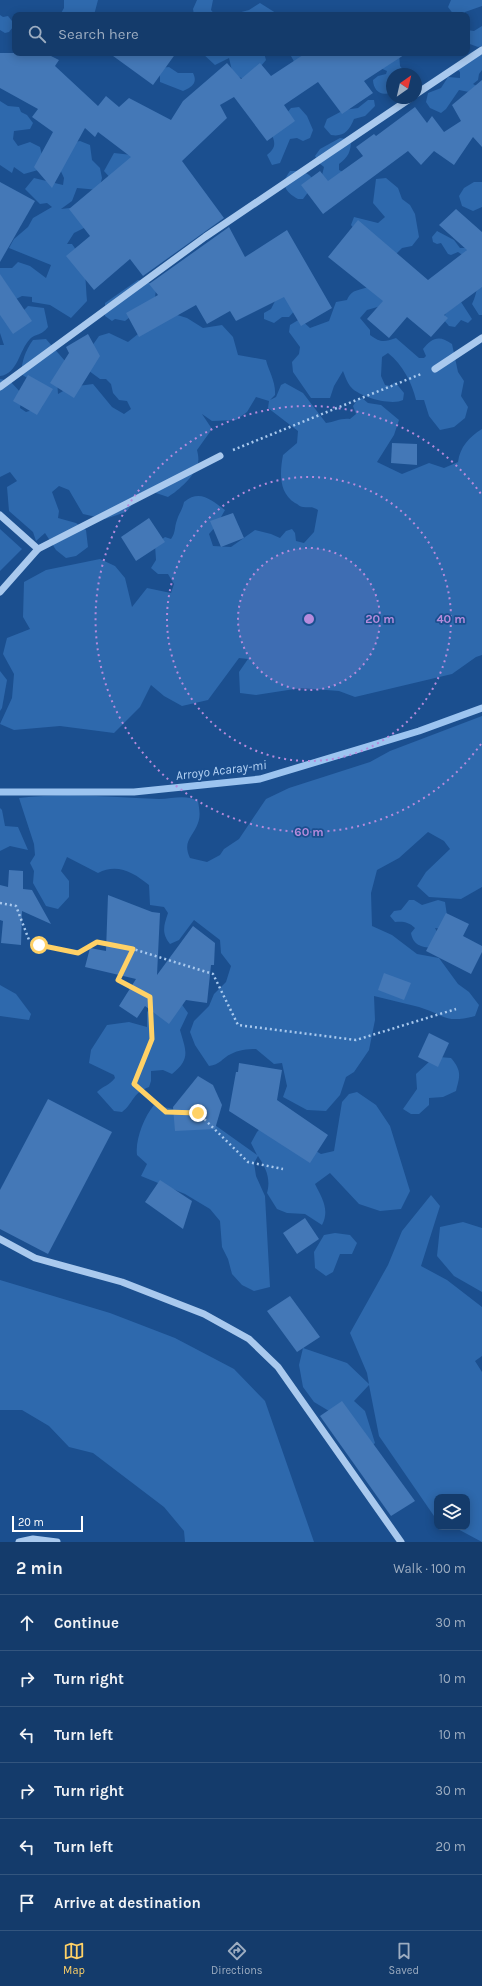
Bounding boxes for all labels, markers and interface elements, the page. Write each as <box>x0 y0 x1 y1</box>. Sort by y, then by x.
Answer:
search box <box>12 12 470 56</box>
icon: search <box>26 23 48 45</box>
text: Search here <box>58 25 139 43</box>
north arrow <box>386 68 422 104</box>
centre of rings <box>302 612 316 626</box>
text: 20 m <box>365 612 395 626</box>
text: 40 m <box>436 612 466 626</box>
water label: Arroyo Acaray-mi <box>175 757 268 783</box>
text: 60 m <box>294 825 324 839</box>
route start <box>30 936 48 954</box>
route end <box>189 1104 207 1122</box>
map controls <box>434 1494 470 1530</box>
button: layers <box>434 1494 470 1530</box>
scale bar <box>12 1514 83 1533</box>
text: 20 m <box>18 1516 44 1529</box>
text: 2 min <box>16 1558 63 1578</box>
text: Walk · 100 m <box>393 1561 466 1576</box>
icon: ahead <box>16 1612 38 1634</box>
text: Continue <box>54 1614 119 1632</box>
text: 30 m <box>435 1615 466 1630</box>
icon: right <box>16 1668 38 1690</box>
text: Turn right <box>54 1670 124 1688</box>
text: 10 m <box>439 1671 466 1686</box>
icon: left <box>16 1724 38 1746</box>
text: Turn left <box>54 1726 113 1744</box>
text: 10 m <box>439 1727 466 1742</box>
icon: right <box>16 1780 38 1802</box>
text: Turn right <box>54 1782 124 1800</box>
text: 30 m <box>435 1783 466 1798</box>
icon: left <box>16 1836 38 1858</box>
text: Turn left <box>54 1838 113 1856</box>
text: 20 m <box>436 1839 466 1854</box>
icon: arrive <box>16 1892 38 1914</box>
text: Arrive at destination <box>54 1894 201 1912</box>
tab: Map <box>63 1940 85 1977</box>
tab: Directions <box>211 1940 263 1977</box>
tab: Saved <box>389 1940 419 1977</box>

